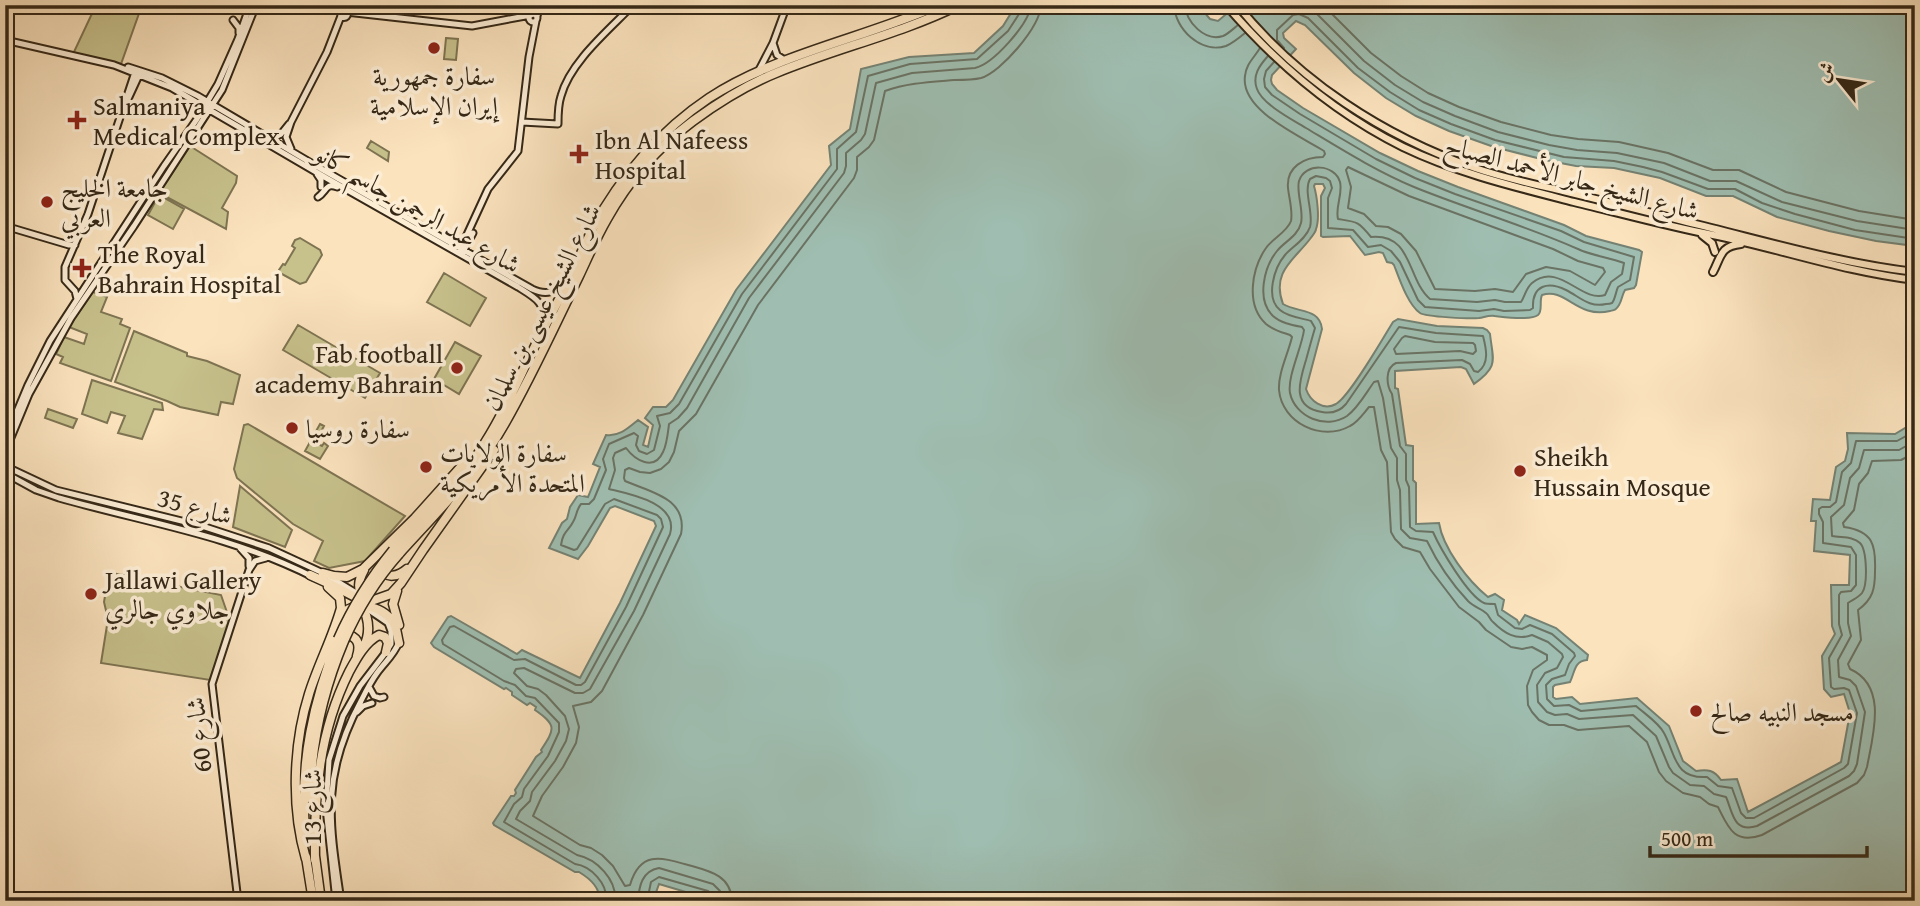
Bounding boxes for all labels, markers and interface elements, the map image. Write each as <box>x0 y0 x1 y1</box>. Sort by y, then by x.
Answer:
marker: سفارة جمهورية إيران الإسلامية <box>426 40 442 56</box>
north arrow <box>1804 46 1874 116</box>
place label: سفارة جمهورية إيران الإسلامية <box>370 56 500 125</box>
text: ش <box>1807 56 1841 87</box>
place label: Salmaniya Medical Complex <box>93 86 280 155</box>
marker: Salmaniya Medical Complex <box>67 110 87 130</box>
place label: Ibn Al Nafeess Hospital <box>595 120 748 189</box>
street label: شارع الشيخ جابر الأحمد الصباح <box>1439 124 1704 235</box>
street label: شارع عبد الرحمن جاسم كانو <box>302 132 528 289</box>
marker: Ibn Al Nafeess Hospital <box>569 144 589 164</box>
place label: جامعة الخليج العربي <box>61 168 168 240</box>
marker: جامعة الخليج العربي <box>39 194 55 210</box>
street label: شارع الشيخ عيسى بن سلمان <box>472 196 615 420</box>
place label: The Royal Bahrain Hospital <box>98 234 281 303</box>
marker: The Royal Bahrain Hospital <box>72 258 92 278</box>
place label: Fab football academy Bahrain <box>255 334 443 403</box>
marker: Fab football academy Bahrain <box>449 360 465 376</box>
place label: سفارة روسيا <box>306 409 410 448</box>
marker: سفارة روسيا <box>284 420 300 436</box>
place label: سفارة الولايات المتحدة الأمريكية <box>440 433 585 502</box>
place label: Sheikh Hussain Mosque <box>1534 437 1711 506</box>
marker: سفارة الولايات المتحدة الأمريكية <box>418 459 434 475</box>
marker: Sheikh Hussain Mosque <box>1512 463 1528 479</box>
street label: شارع 35 <box>153 477 237 538</box>
place label: Jallawi Gallery جلاوي جالري <box>102 560 262 631</box>
marker: Jallawi Gallery جلاوي جالري <box>83 586 99 602</box>
place label: مسجد النبيه صالح <box>1710 692 1854 734</box>
street label: شارع 60 <box>175 695 224 775</box>
marker: مسجد النبيه صالح <box>1688 703 1704 719</box>
street label: شارع 13 <box>292 769 334 845</box>
scale bar <box>1650 815 1868 859</box>
text: 500 m <box>1661 823 1713 854</box>

